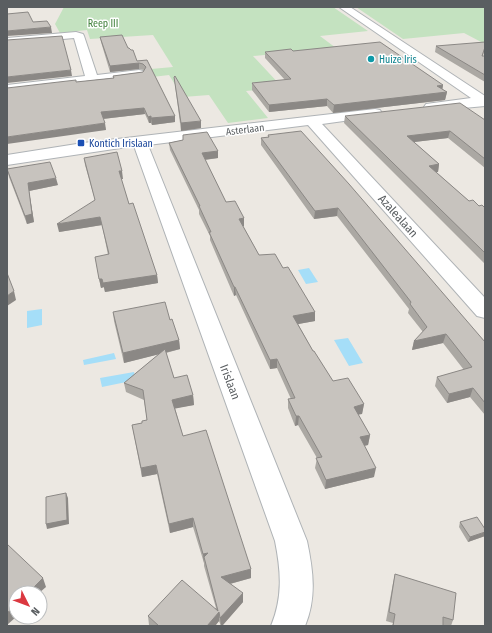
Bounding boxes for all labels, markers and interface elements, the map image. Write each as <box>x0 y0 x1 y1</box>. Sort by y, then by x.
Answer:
park label: Reep III <box>88 18 118 30</box>
marker: Huize Iris <box>366 54 376 64</box>
place label: Huize Iris <box>379 54 417 66</box>
street label: Asterlaan <box>225 122 265 138</box>
marker: Kontich Irislaan <box>76 138 86 148</box>
place label: Kontich Irislaan <box>89 138 153 150</box>
street label: Azalealaan <box>375 192 421 240</box>
street label: Irislaan <box>217 362 243 402</box>
north arrow <box>8 585 48 625</box>
text: N <box>28 605 42 618</box>

